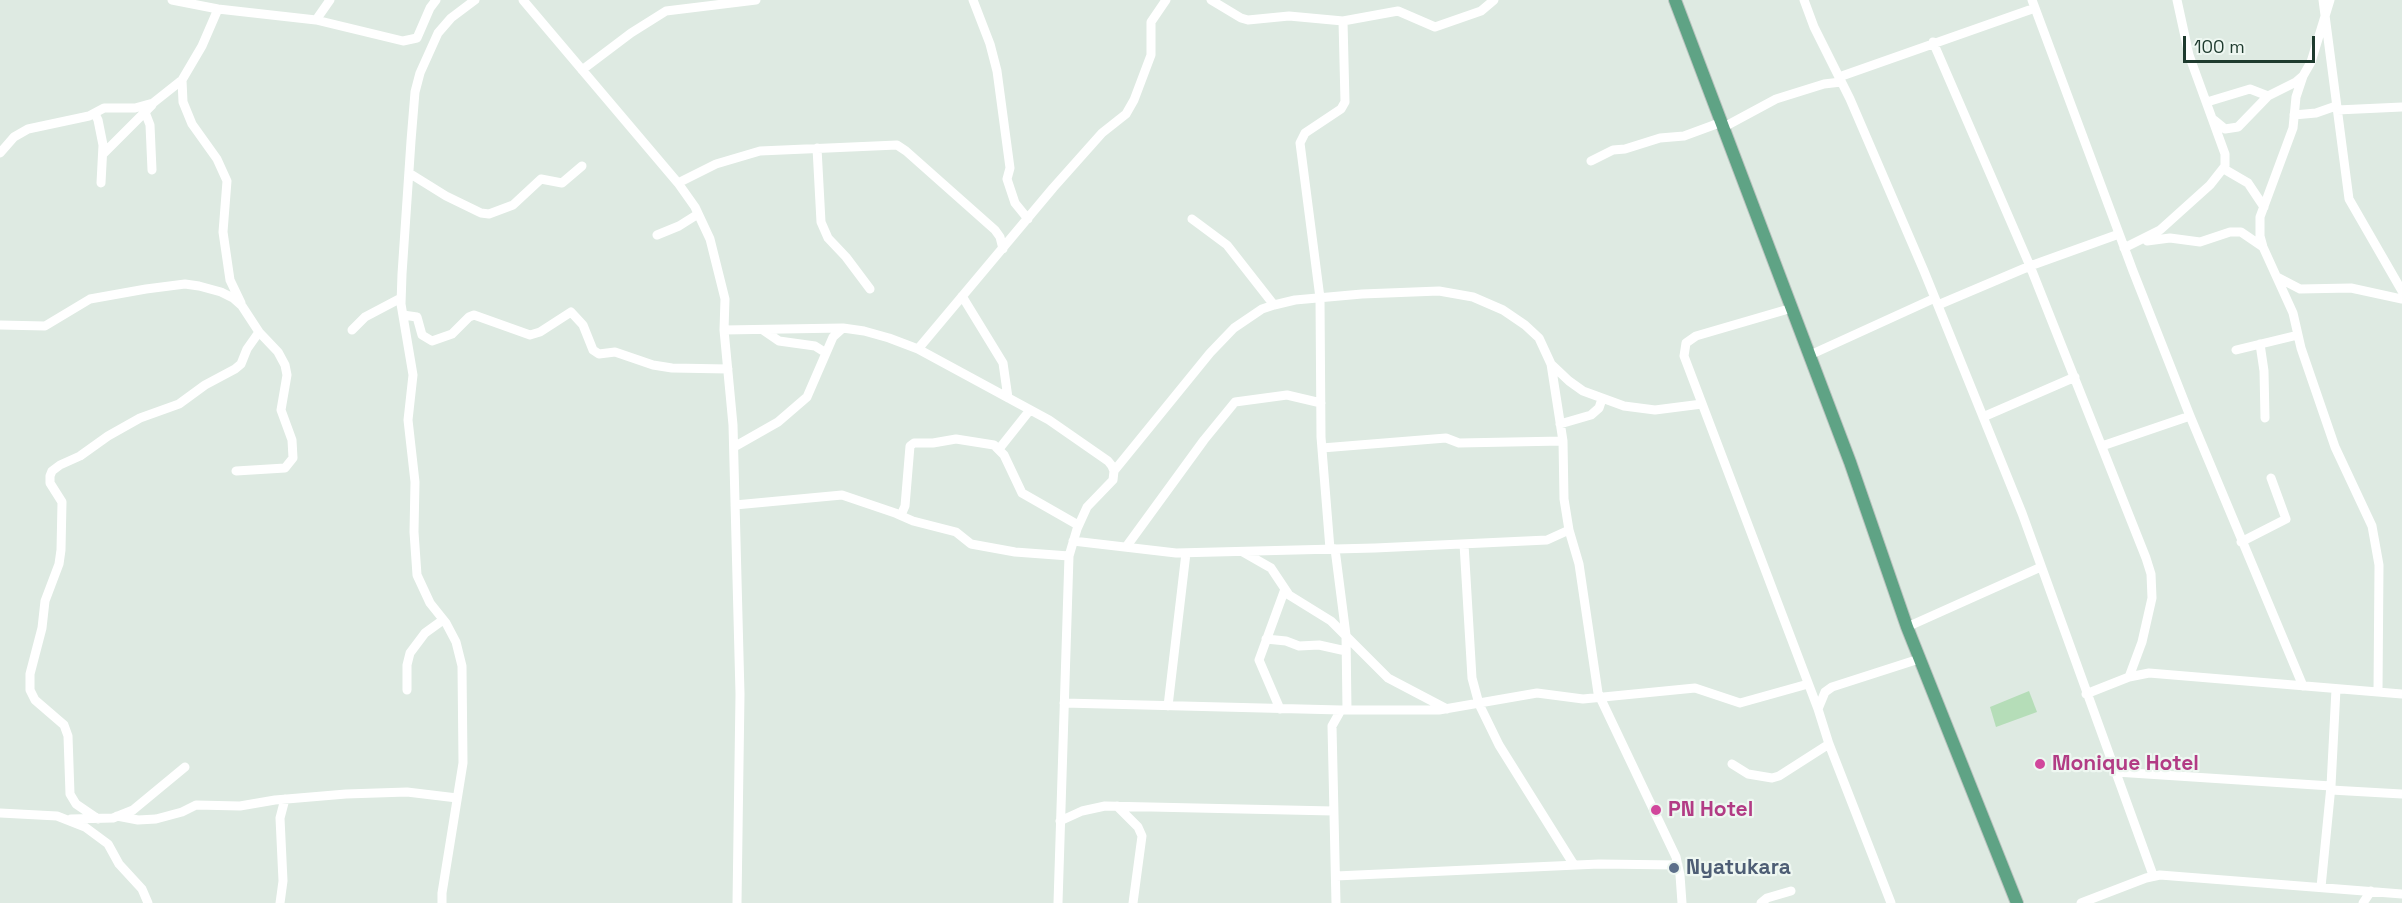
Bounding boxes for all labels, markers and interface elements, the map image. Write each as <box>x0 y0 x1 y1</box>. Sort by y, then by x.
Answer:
scale bar <box>2186 24 2318 62</box>
text: 100 m <box>2194 35 2245 58</box>
place label: Monique Hotel <box>2052 751 2199 777</box>
marker: Monique Hotel <box>2033 757 2047 771</box>
place label: PN Hotel <box>1668 797 1753 823</box>
marker: PN Hotel <box>1649 803 1663 817</box>
place label: Nyatukara <box>1686 855 1791 881</box>
marker: Nyatukara <box>1667 861 1681 875</box>

